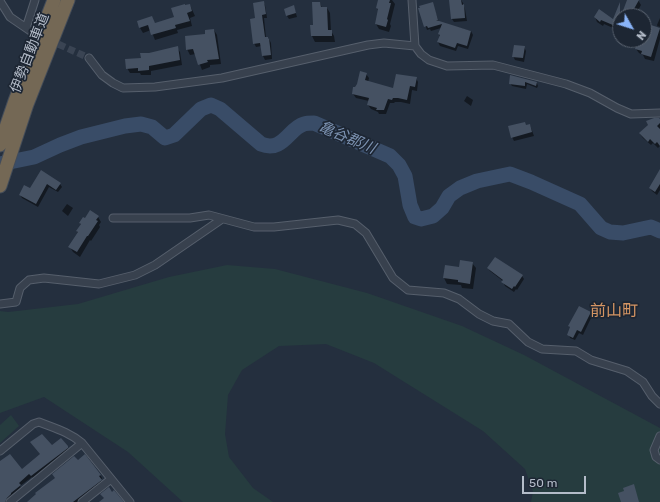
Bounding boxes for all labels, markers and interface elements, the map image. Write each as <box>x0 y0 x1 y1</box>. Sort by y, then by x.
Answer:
north arrow <box>612 8 652 48</box>
street label: 伊勢自動車道 <box>7 11 53 95</box>
text: N <box>633 28 648 42</box>
water label: 亀谷郡川 <box>316 118 378 158</box>
district label: 前山町 <box>590 301 638 321</box>
scale bar <box>524 468 588 494</box>
text: 50 m <box>529 476 557 490</box>

